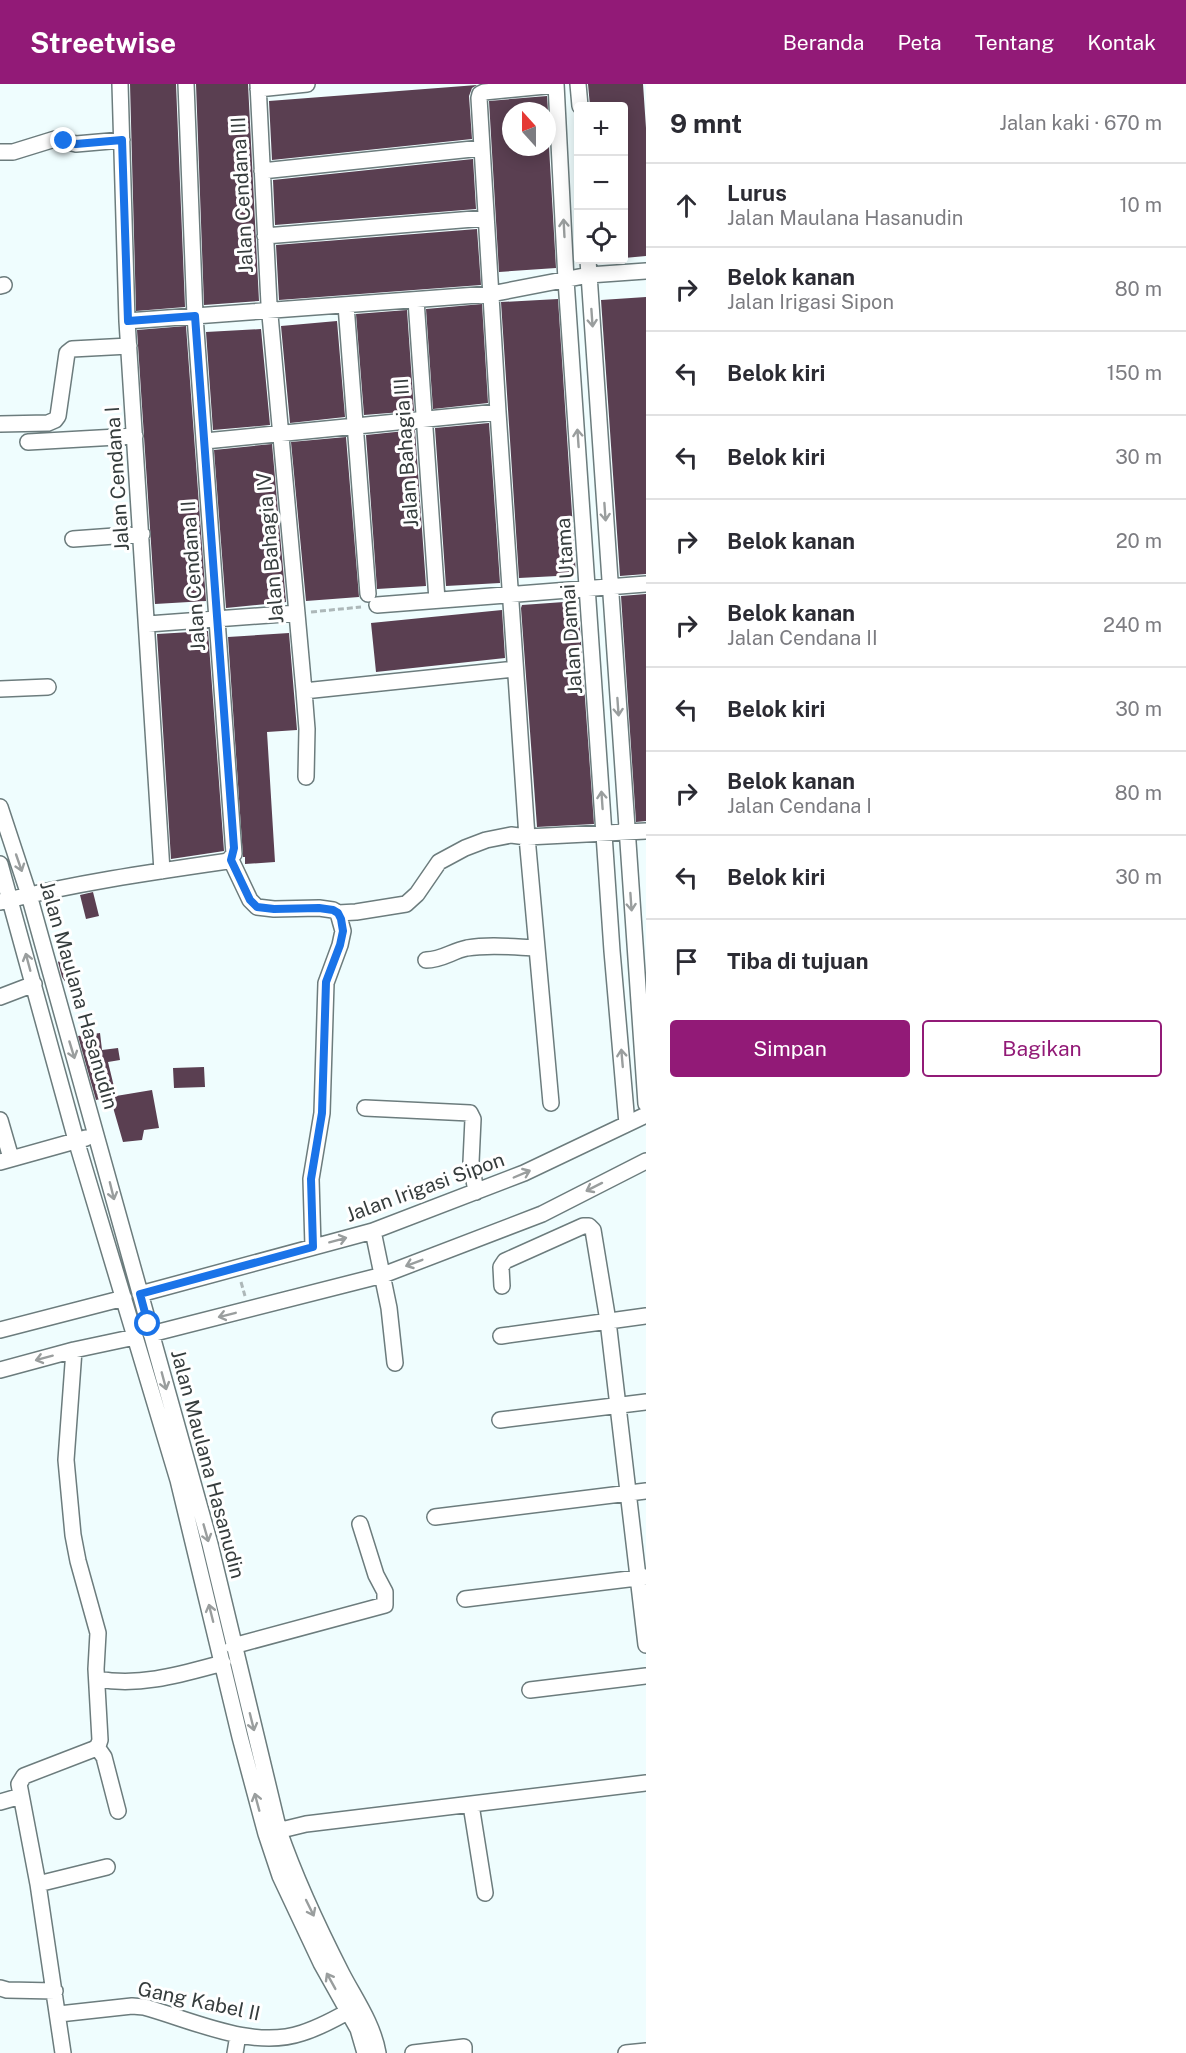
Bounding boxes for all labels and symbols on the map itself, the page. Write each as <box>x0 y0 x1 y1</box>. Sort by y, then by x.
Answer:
north arrow <box>502 102 556 156</box>
street label: Jalan Cendana III <box>226 116 258 274</box>
route end <box>50 127 76 153</box>
one-way arrow <box>558 219 569 239</box>
one-way arrow <box>587 307 598 327</box>
street label: Jalan Bahagia III <box>389 378 423 528</box>
street label: Jalan Cendana I <box>100 406 134 552</box>
one-way arrow <box>572 429 583 449</box>
street label: Jalan Bahagia IV <box>251 471 289 625</box>
street label: Jalan Cendana II <box>176 500 210 652</box>
one-way arrow <box>600 502 611 522</box>
street label: Jalan Damai Utama <box>551 517 587 695</box>
one-way arrow <box>613 697 624 716</box>
one-way arrow <box>597 791 608 811</box>
one-way arrow <box>14 853 25 872</box>
street label: Jalan Maulana Hasanudin <box>35 878 123 1112</box>
one-way arrow <box>626 891 637 911</box>
one-way arrow <box>22 953 33 972</box>
one-way arrow <box>67 1040 78 1059</box>
one-way arrow <box>616 1048 627 1068</box>
street label: Jalan Irigasi Sipon <box>342 1147 508 1227</box>
one-way arrow <box>512 1168 530 1179</box>
one-way arrow <box>106 1181 118 1200</box>
one-way arrow <box>585 1182 603 1194</box>
one-way arrow <box>329 1234 348 1246</box>
one-way arrow <box>406 1258 424 1269</box>
one-way arrow <box>217 1309 236 1321</box>
route start <box>134 1310 160 1336</box>
street label: Jalan Maulana Hasanudin <box>166 1347 250 1581</box>
one-way arrow <box>35 1353 54 1364</box>
one-way arrow <box>159 1371 170 1390</box>
one-way arrow <box>201 1523 212 1542</box>
one-way arrow <box>204 1603 216 1622</box>
one-way arrow <box>246 1713 258 1732</box>
one-way arrow <box>251 1793 262 1812</box>
one-way arrow <box>305 1898 316 1916</box>
one-way arrow <box>325 1973 337 1990</box>
street label: Gang Kabel II <box>136 1976 262 2026</box>

